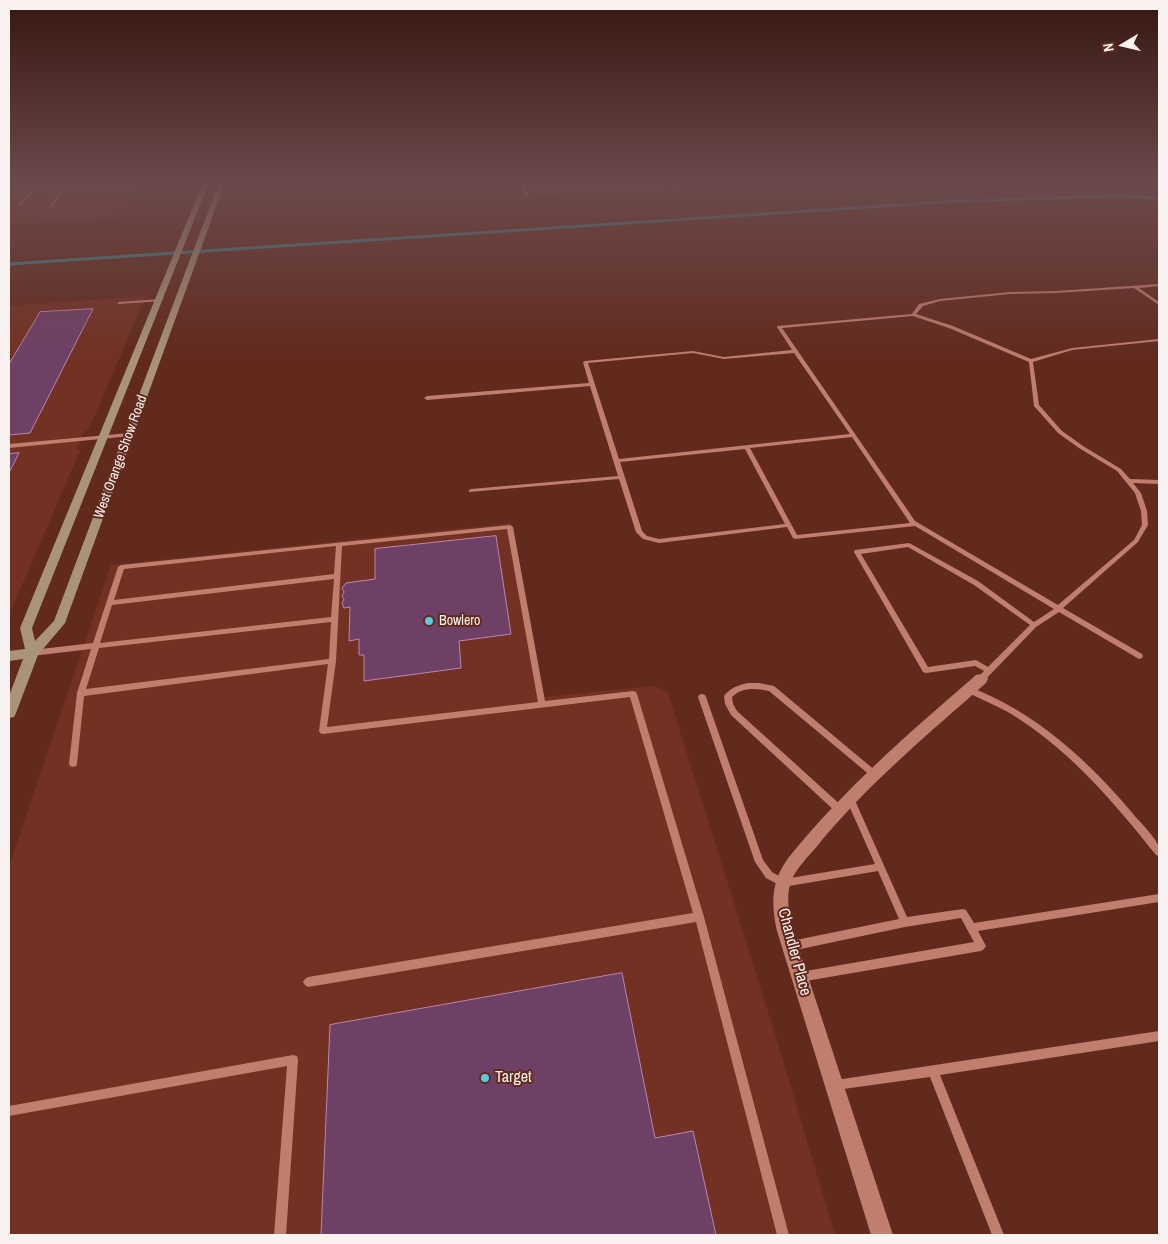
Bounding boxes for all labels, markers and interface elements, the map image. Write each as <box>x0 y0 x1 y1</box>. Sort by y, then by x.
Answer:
north arrow <box>1098 20 1148 70</box>
text: N <box>1099 42 1118 53</box>
street label: West Orange Show Road <box>91 393 151 521</box>
place label: Bowlero <box>439 613 480 629</box>
marker: Bowlero <box>423 615 435 627</box>
street label: Chandler Place <box>773 906 815 998</box>
place label: Target <box>495 1068 532 1088</box>
marker: Target <box>479 1072 491 1084</box>

